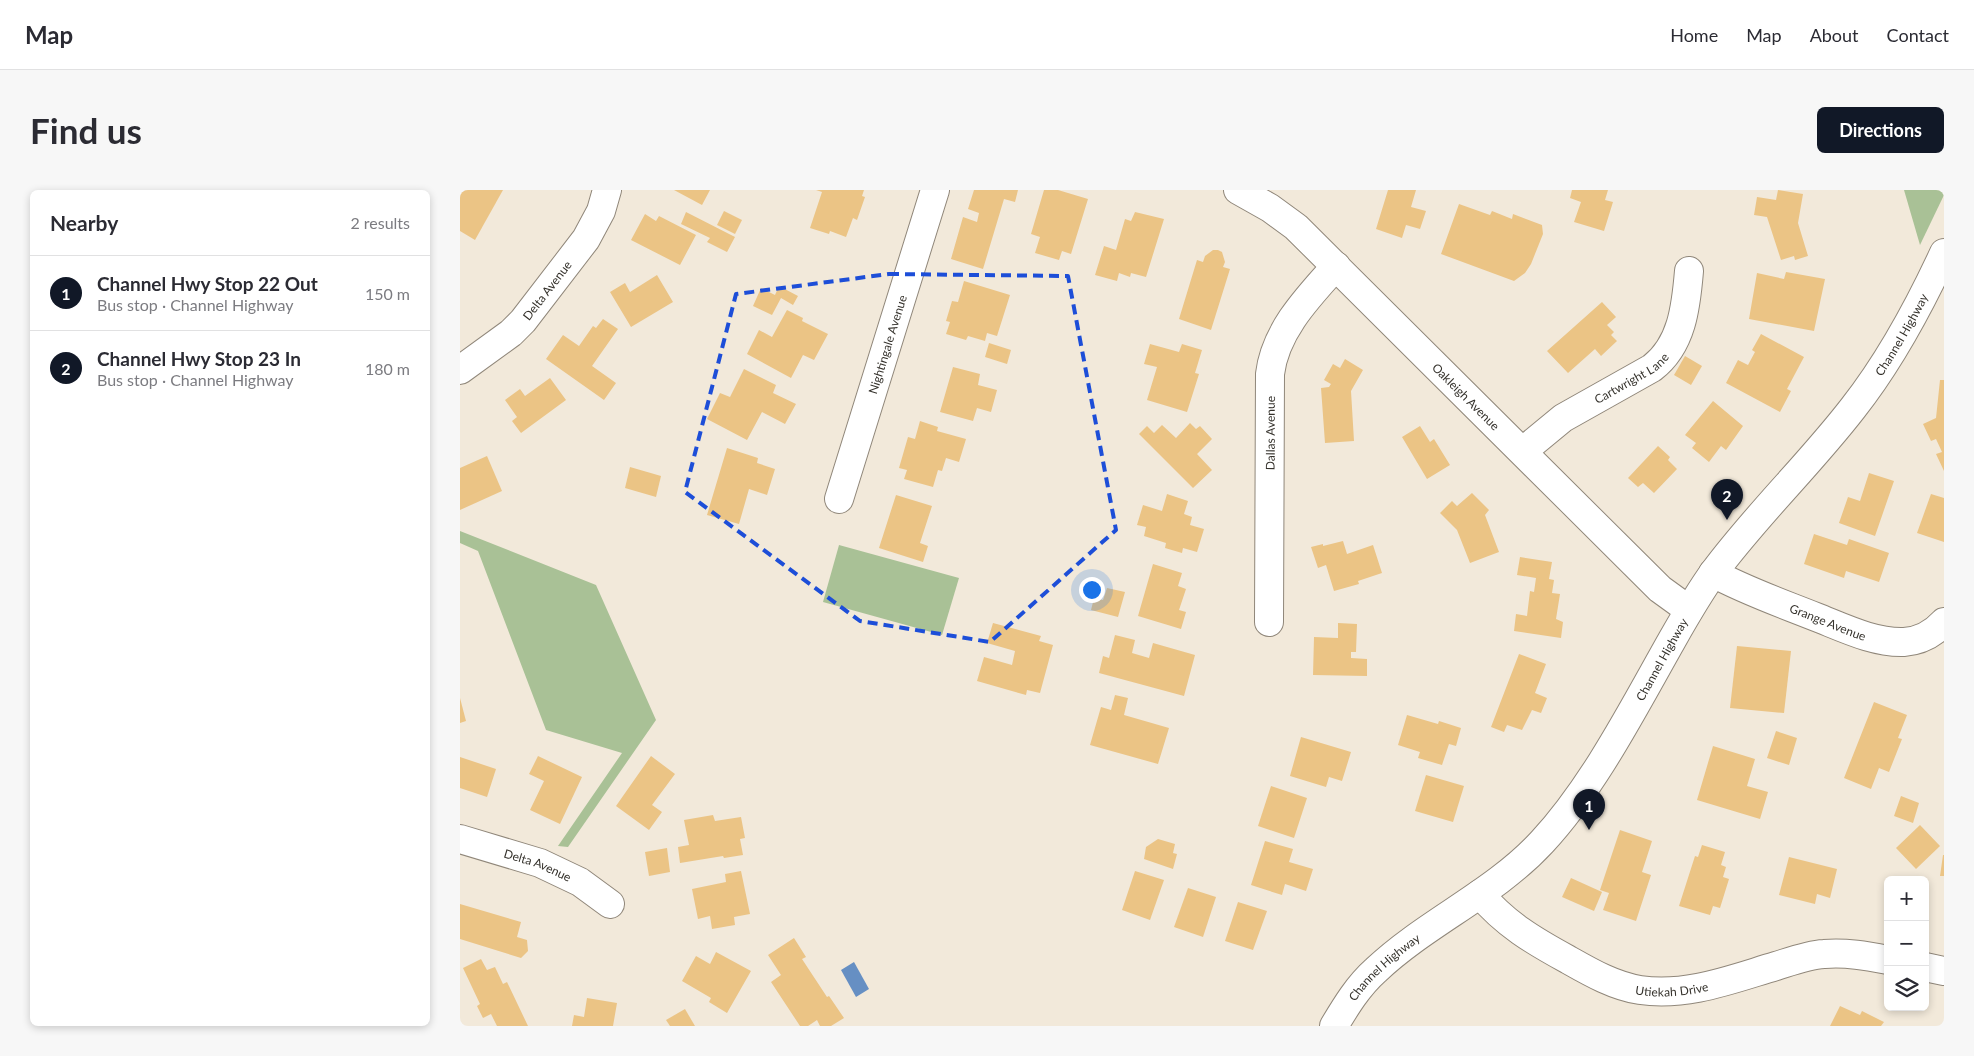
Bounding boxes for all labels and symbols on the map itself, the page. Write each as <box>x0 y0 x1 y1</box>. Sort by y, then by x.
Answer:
street label: Delta Avenue <box>519 257 574 323</box>
street label: Channel Highway <box>1871 290 1931 378</box>
street label: Nightingale Avenue <box>865 293 909 396</box>
street label: Cartwright Lane <box>1591 349 1672 407</box>
street label: Oakleigh Avenue <box>1429 360 1503 433</box>
street label: Dallas Avenue <box>1262 396 1277 470</box>
pin: 2 <box>1711 479 1743 520</box>
your location <box>1079 577 1105 603</box>
street label: Grange Avenue <box>1788 600 1868 643</box>
street label: Channel Highway <box>1632 614 1691 703</box>
pin: 1 <box>1573 789 1605 830</box>
street label: Delta Avenue <box>502 845 574 884</box>
street label: Channel Highway <box>1345 930 1423 1004</box>
street label: Utiekah Drive <box>1634 978 1710 999</box>

